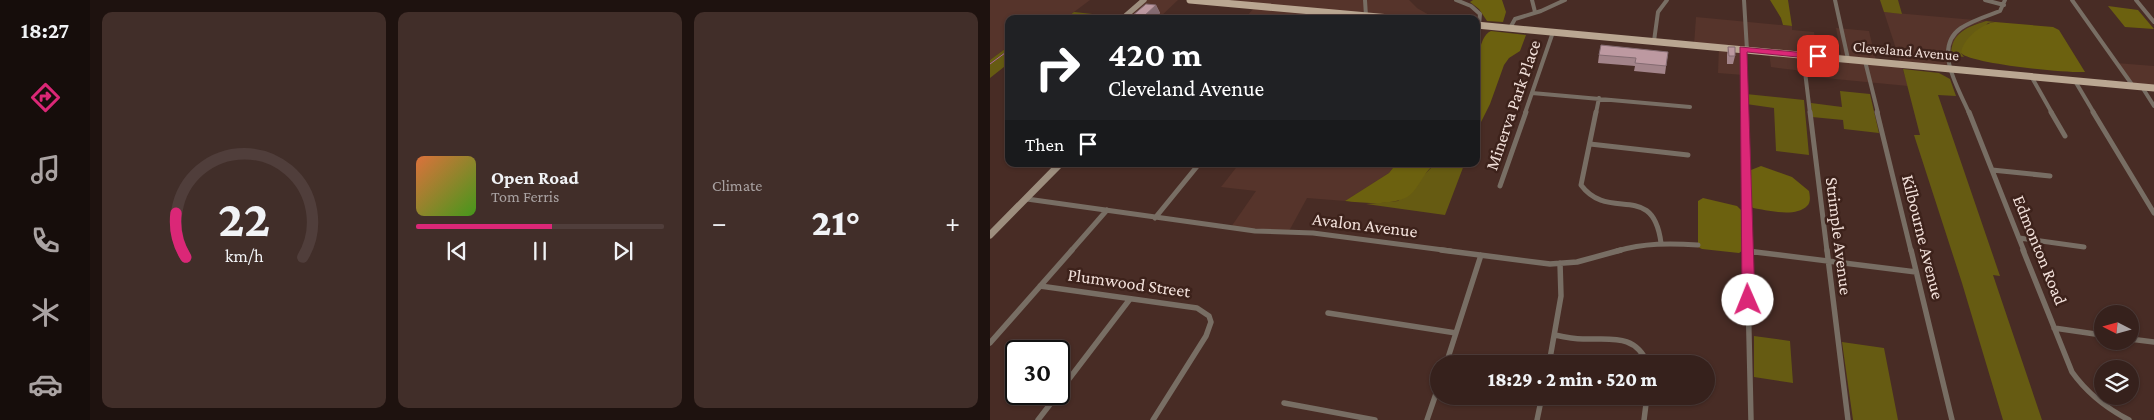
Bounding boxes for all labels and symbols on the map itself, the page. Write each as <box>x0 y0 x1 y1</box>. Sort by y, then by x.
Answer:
pin <box>1797 35 1839 77</box>
street label: Minerva Park Place <box>1481 37 1545 173</box>
street label: Cleveland Avenue <box>1852 38 1960 64</box>
street label: Kilbourne Avenue <box>1898 173 1948 302</box>
street label: Strimple Avenue <box>1822 176 1856 296</box>
street label: Edmonton Road <box>2009 192 2071 308</box>
street label: Avalon Avenue <box>1311 209 1419 241</box>
street label: Plumwood Street <box>1066 264 1193 302</box>
position arrow <box>1721 273 1773 325</box>
north arrow <box>2094 305 2139 350</box>
speed limit sign: 30 <box>1005 340 1070 405</box>

